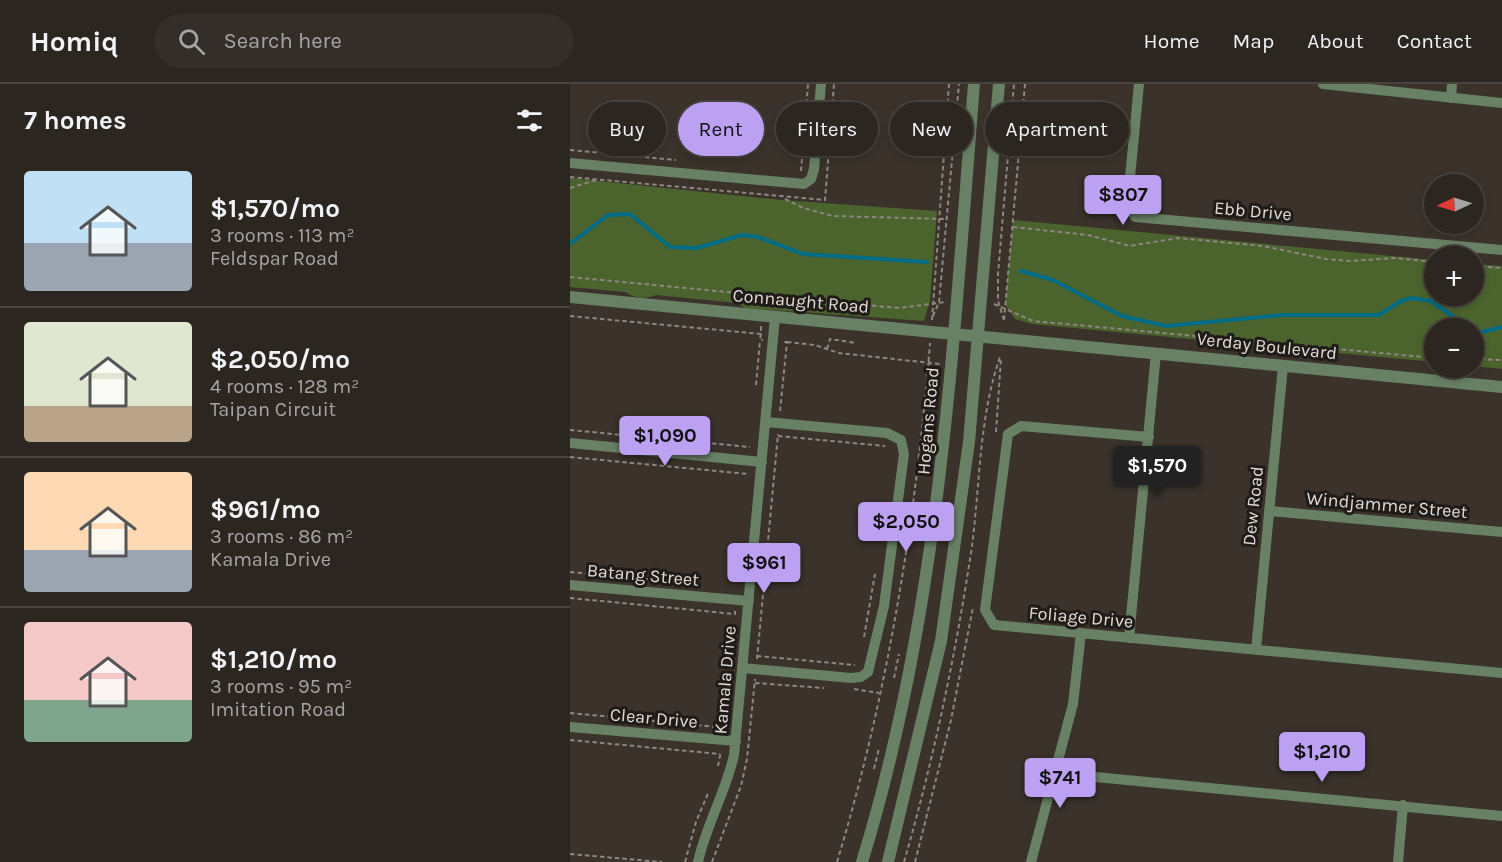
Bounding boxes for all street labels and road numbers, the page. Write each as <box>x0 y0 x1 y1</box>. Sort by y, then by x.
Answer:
street label: Ebb Drive <box>1213 197 1293 225</box>
street label: Connaught Road <box>732 284 870 318</box>
street label: Verday Boulevard <box>1196 328 1338 364</box>
street label: Hogans Road <box>912 366 944 476</box>
street label: Dew Road <box>1238 465 1268 547</box>
street label: Windjammer Street <box>1306 487 1469 523</box>
street label: Batang Street <box>586 559 700 591</box>
street label: Foliage Drive <box>1028 601 1134 633</box>
street label: Kamala Drive <box>709 625 741 735</box>
street label: Clear Drive <box>609 703 699 733</box>

